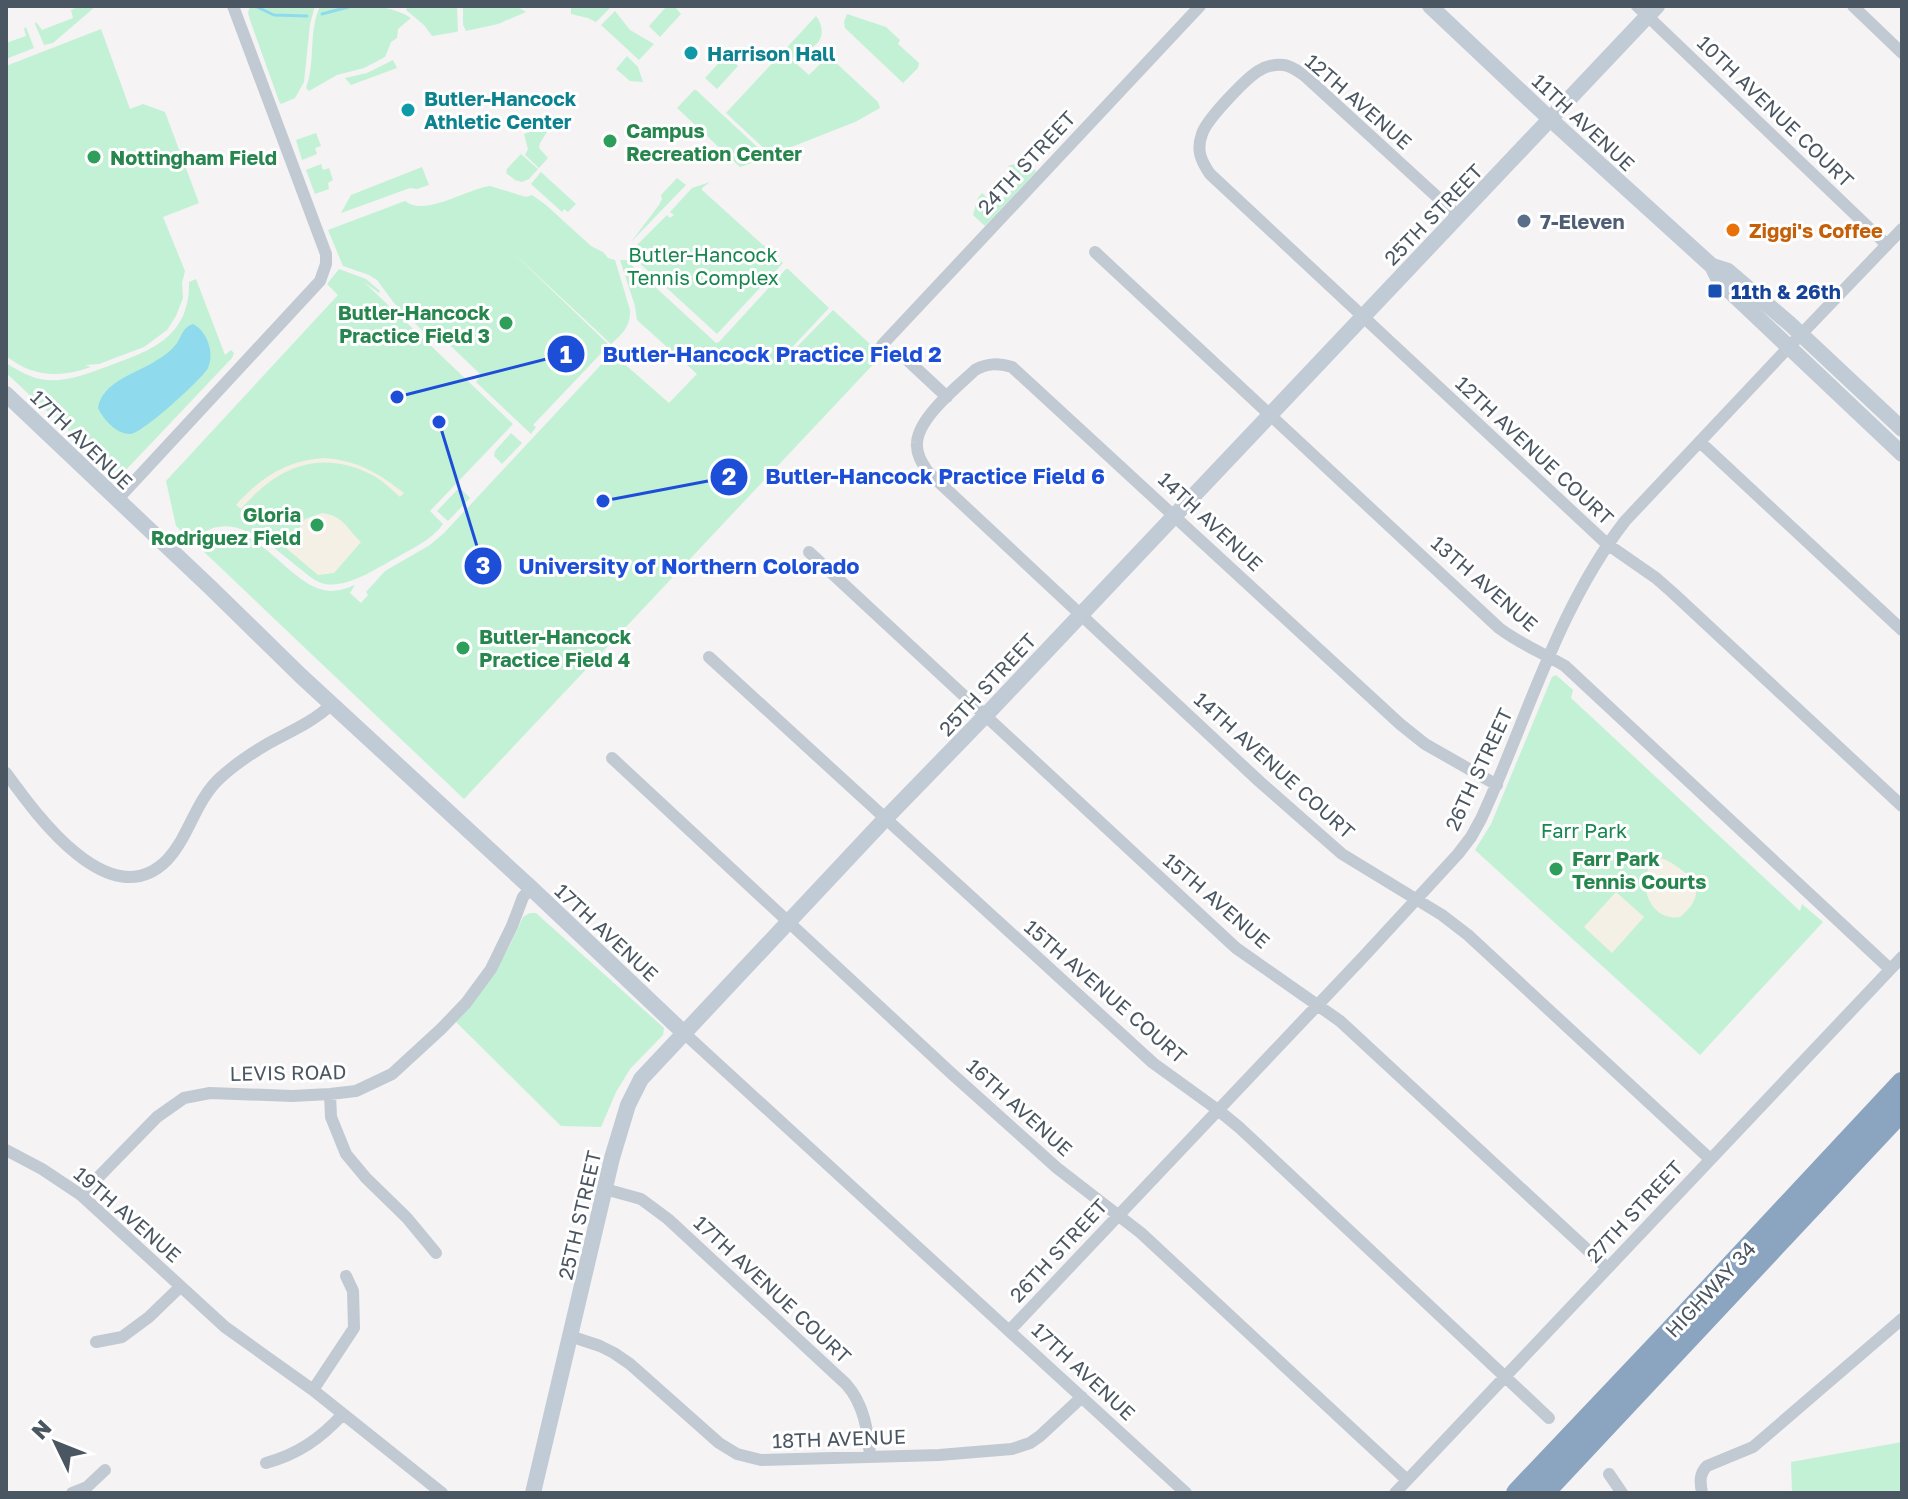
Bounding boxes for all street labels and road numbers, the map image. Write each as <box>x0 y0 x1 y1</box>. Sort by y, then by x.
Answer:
street label: 10TH AVENUE COURT <box>1693 30 1859 192</box>
street label: 12TH AVENUE <box>1301 48 1417 154</box>
street label: 11TH AVENUE <box>1528 68 1640 176</box>
street label: 24TH STREET <box>972 106 1080 218</box>
street label: 25TH STREET <box>1379 158 1487 270</box>
street label: 12TH AVENUE COURT <box>1451 371 1619 529</box>
street label: 17TH AVENUE <box>26 384 138 494</box>
street label: 14TH AVENUE <box>1154 467 1268 575</box>
street label: 13TH AVENUE <box>1427 530 1543 636</box>
street label: 25TH STREET <box>933 628 1041 740</box>
street label: 14TH AVENUE COURT <box>1190 687 1360 843</box>
street label: 26TH STREET <box>1439 704 1517 834</box>
street label: 15TH AVENUE <box>1159 847 1275 953</box>
street label: 17TH AVENUE <box>551 878 663 986</box>
street label: 15TH AVENUE COURT <box>1020 914 1192 1068</box>
street label: 16TH AVENUE <box>962 1053 1078 1161</box>
street label: LEVIS ROAD <box>229 1059 347 1085</box>
street label: 25TH STREET <box>553 1148 605 1282</box>
street label: 27TH STREET <box>1581 1155 1687 1267</box>
street label: 19TH AVENUE <box>70 1161 186 1267</box>
street label: 26TH STREET <box>1004 1194 1112 1306</box>
street label: 17TH AVENUE COURT <box>690 1210 856 1368</box>
street label: HIGHWAY 34 <box>1660 1236 1760 1342</box>
street label: 17TH AVENUE <box>1028 1317 1140 1425</box>
street label: 18TH AVENUE <box>772 1424 906 1452</box>

